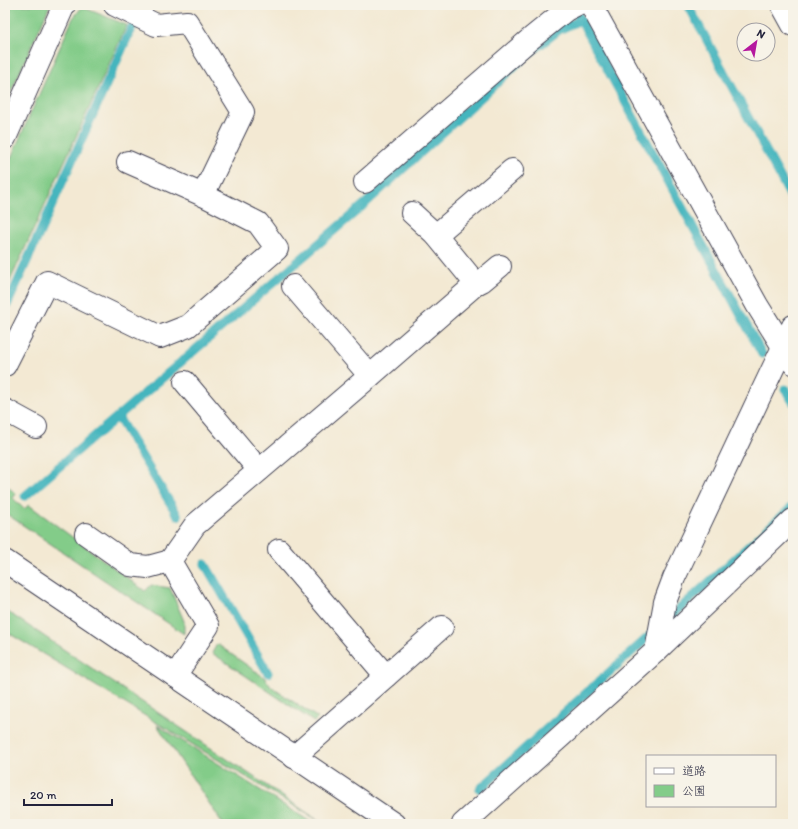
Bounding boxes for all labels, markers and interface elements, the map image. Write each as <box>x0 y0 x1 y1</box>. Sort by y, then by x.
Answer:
north arrow <box>736 22 776 62</box>
text: N <box>754 26 767 41</box>
legend <box>646 755 776 807</box>
text: 道路 <box>682 764 706 778</box>
scale bar <box>24 781 112 807</box>
text: 公園 <box>682 784 706 798</box>
text: 20 m <box>30 788 57 802</box>

